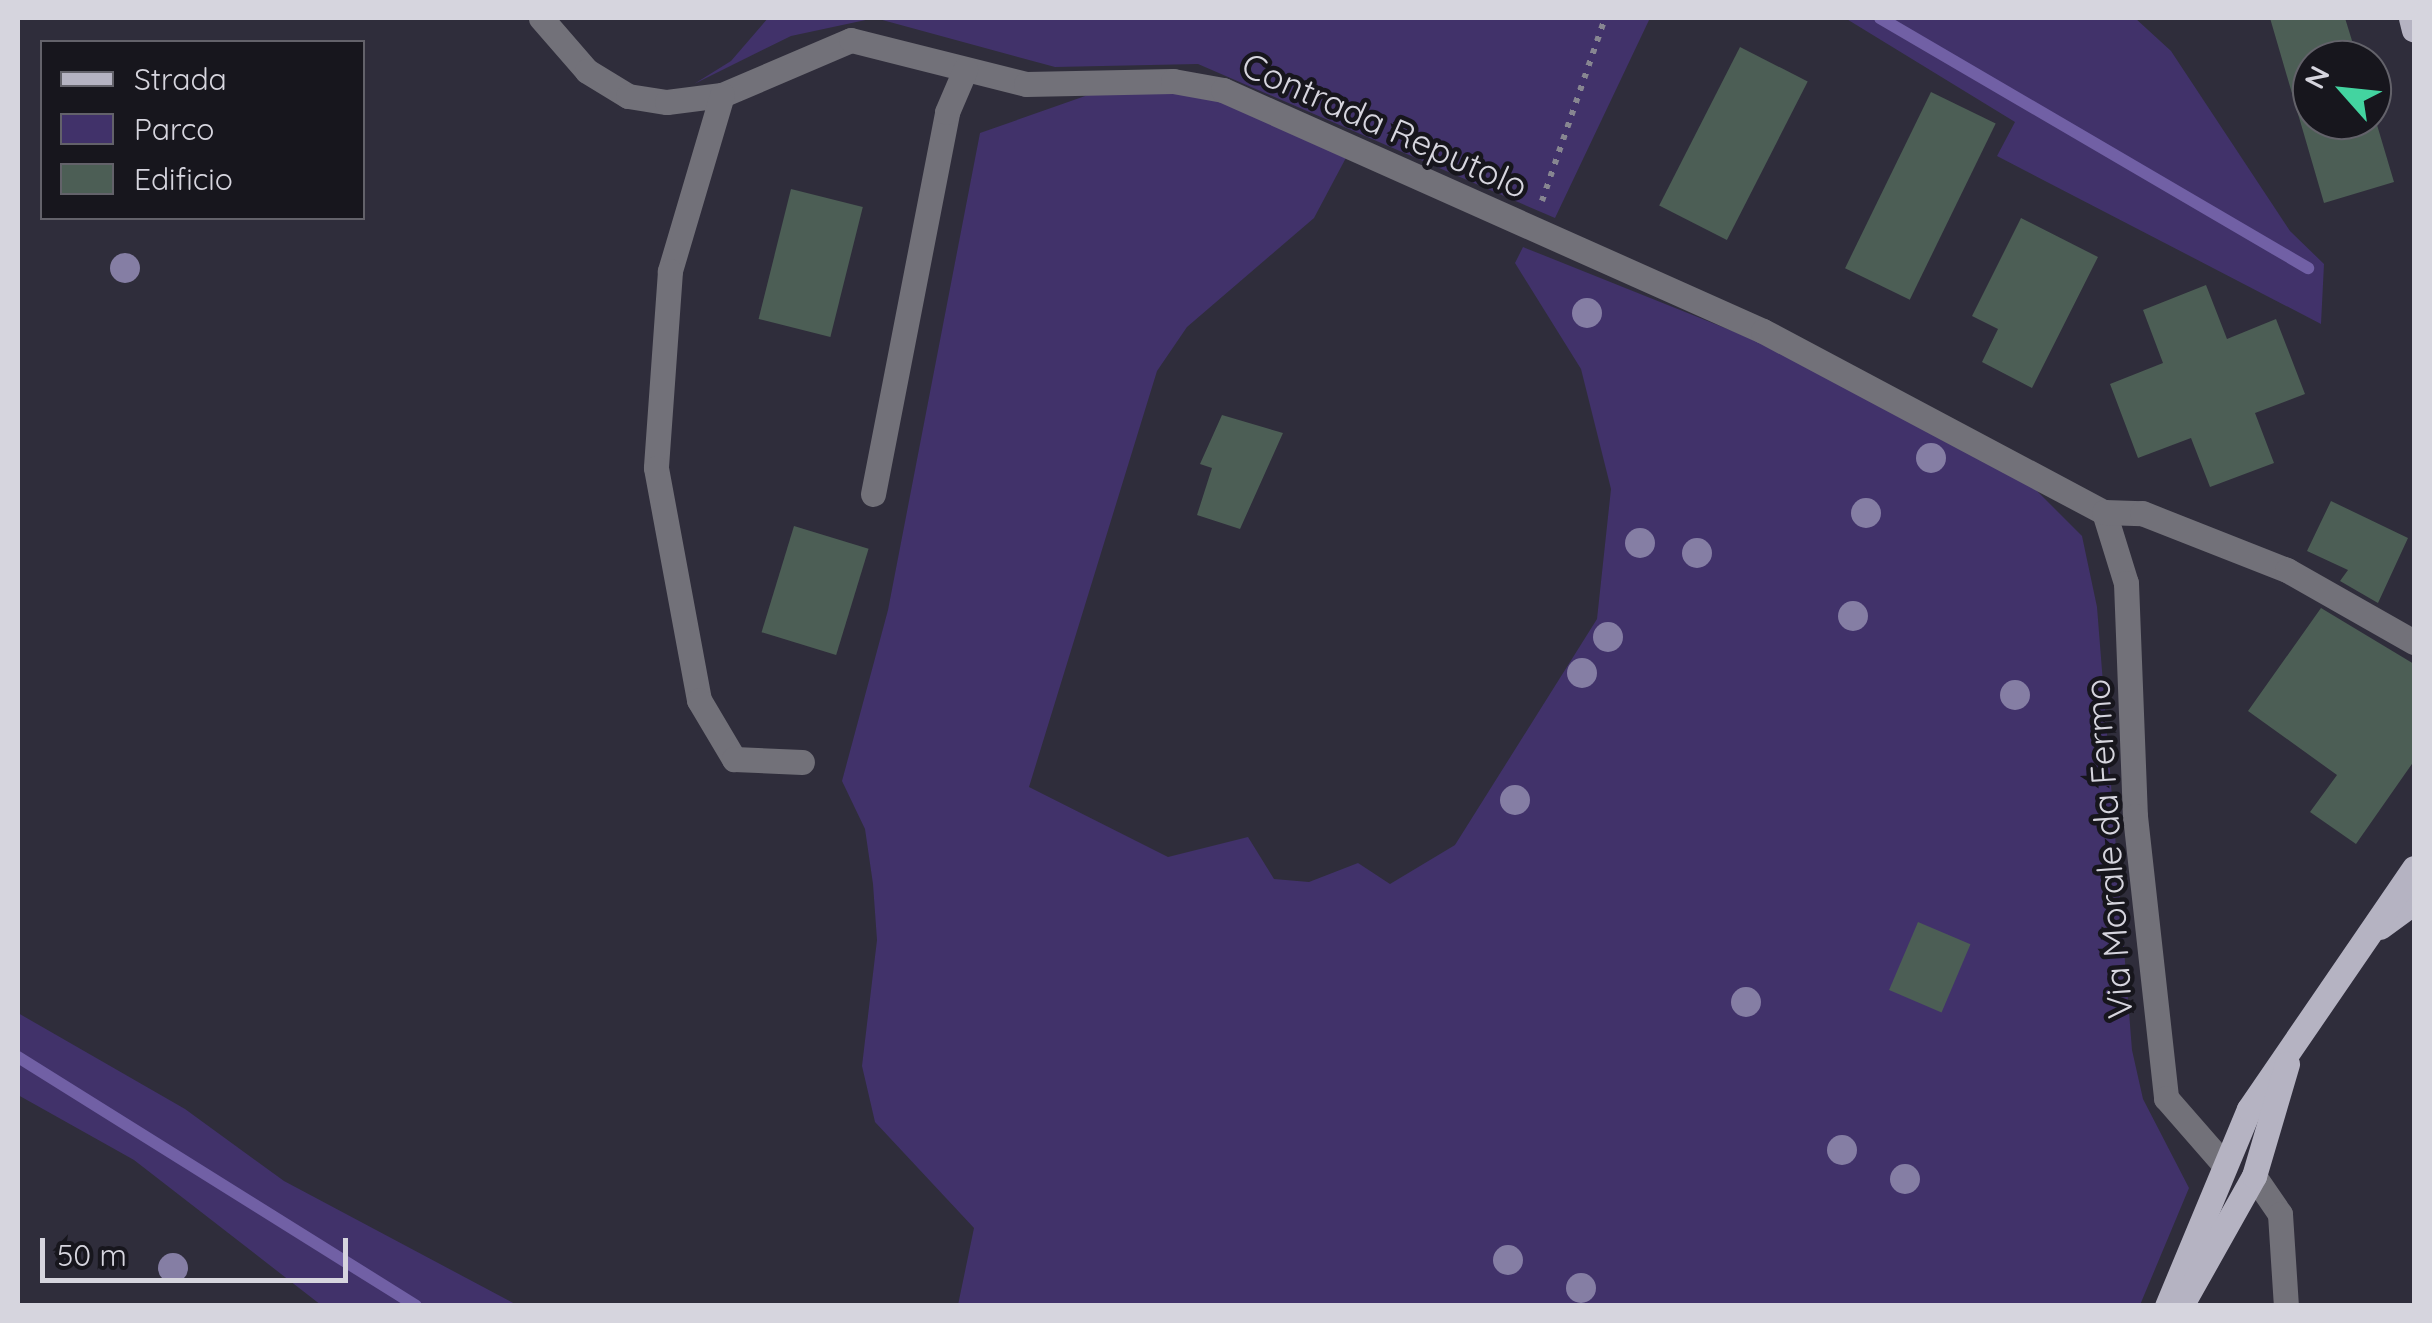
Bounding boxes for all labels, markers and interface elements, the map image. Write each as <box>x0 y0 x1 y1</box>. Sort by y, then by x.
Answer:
legend <box>40 40 365 220</box>
north arrow <box>2292 40 2392 140</box>
street label: Contrada Reputolo <box>1236 43 1534 207</box>
text: Strada <box>134 60 227 98</box>
text: N <box>2296 60 2337 94</box>
text: Parco <box>134 110 214 148</box>
text: Edificio <box>134 160 233 198</box>
street label: Via Morale da Fermo <box>2075 678 2141 1020</box>
scale bar <box>45 1218 352 1280</box>
text: 50 m <box>57 1236 127 1274</box>

